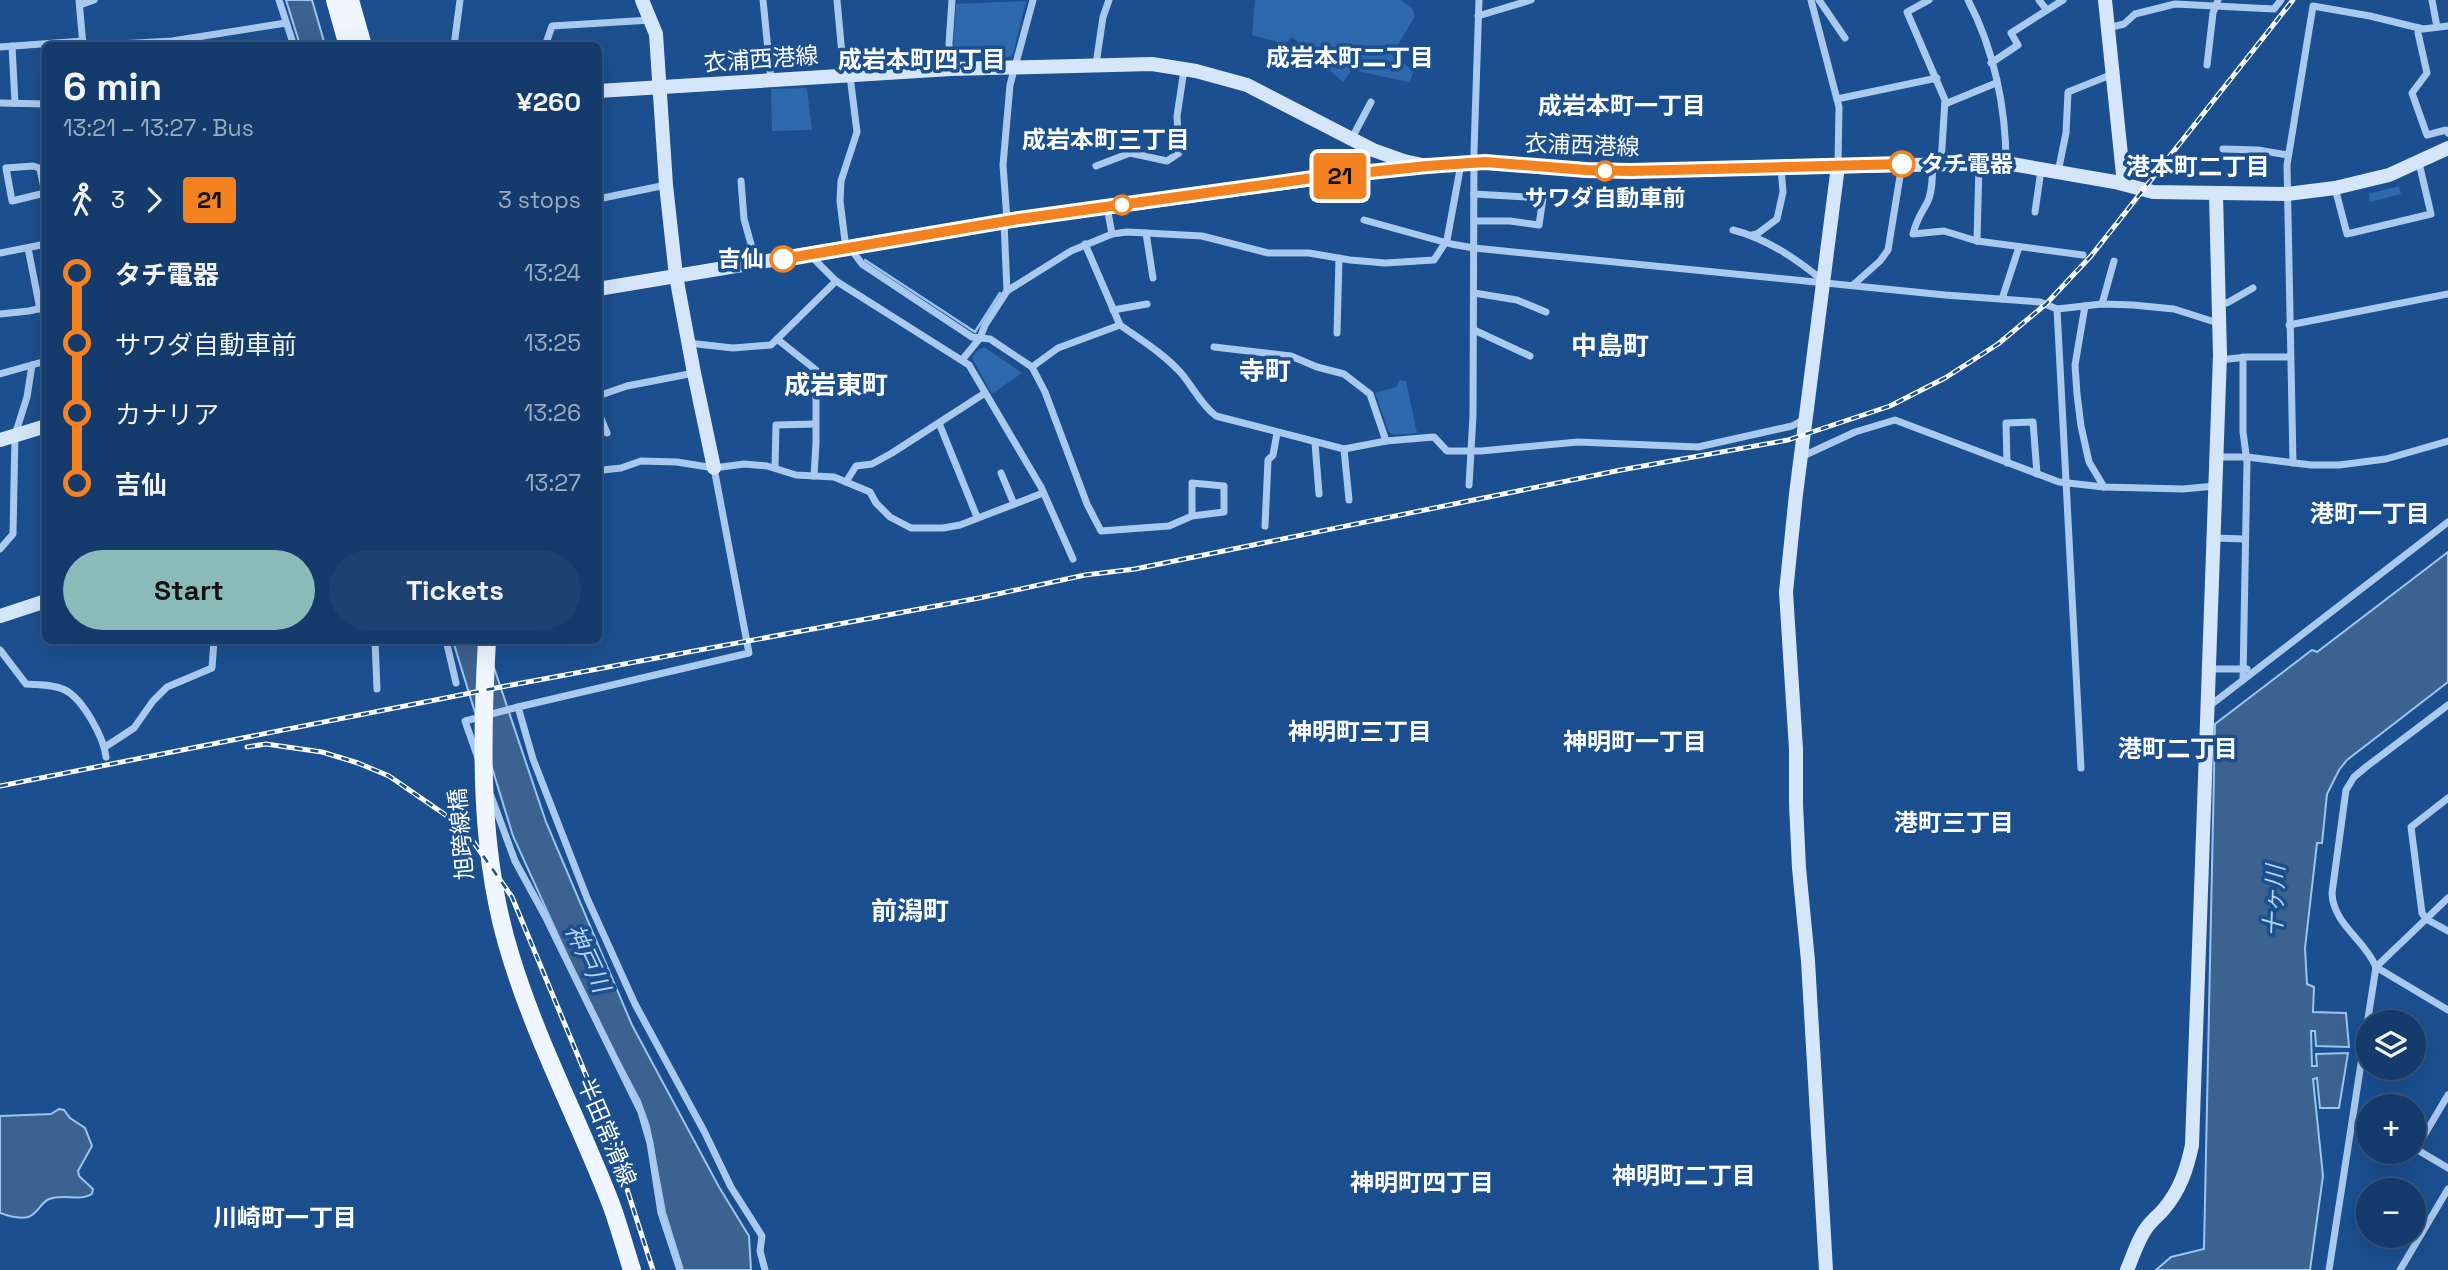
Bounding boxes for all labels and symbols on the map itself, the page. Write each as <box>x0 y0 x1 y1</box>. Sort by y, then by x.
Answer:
street label: 衣浦西港線 <box>703 40 819 78</box>
district label: 成岩本町二丁目 <box>1266 42 1434 73</box>
district label: 成岩本町四丁目 <box>838 44 1006 75</box>
district label: 成岩本町一丁目 <box>1538 90 1706 121</box>
district label: 成岩本町三丁目 <box>1022 124 1190 155</box>
street label: 衣浦西港線 <box>1524 128 1640 162</box>
place label: タチ電器 <box>1921 149 2013 179</box>
marker: タチ電器 <box>1889 151 1915 177</box>
district label: 港本町二丁目 <box>2126 151 2270 182</box>
line badge: 21 <box>1308 153 1372 199</box>
marker: サワダ自動車前 <box>1595 161 1615 181</box>
place label: サワダ自動車前 <box>1525 183 1686 213</box>
unlabelled marker <box>1112 195 1132 215</box>
place label: 吉仙 <box>718 244 764 274</box>
marker: 吉仙 <box>770 246 796 272</box>
district label: 中島町 <box>1571 329 1649 363</box>
district label: 寺町 <box>1239 354 1291 388</box>
district label: 成岩東町 <box>784 368 888 402</box>
district label: 港町一丁目 <box>2310 498 2430 529</box>
district label: 神明町三丁目 <box>1288 716 1432 747</box>
district label: 神明町一丁目 <box>1563 726 1707 757</box>
district label: 港町二丁目 <box>2118 733 2238 764</box>
street label: 旭跨線橋 <box>442 787 480 881</box>
district label: 港町三丁目 <box>1894 807 2014 838</box>
water label: 十ヶ川 <box>2257 861 2291 938</box>
district label: 前潟町 <box>871 894 949 928</box>
water label: 神戸川 <box>559 919 619 1000</box>
street label: 半田常滑線 <box>571 1073 643 1191</box>
district label: 神明町二丁目 <box>1612 1160 1756 1191</box>
district label: 神明町四丁目 <box>1350 1167 1494 1198</box>
district label: 川崎町一丁目 <box>213 1202 357 1233</box>

